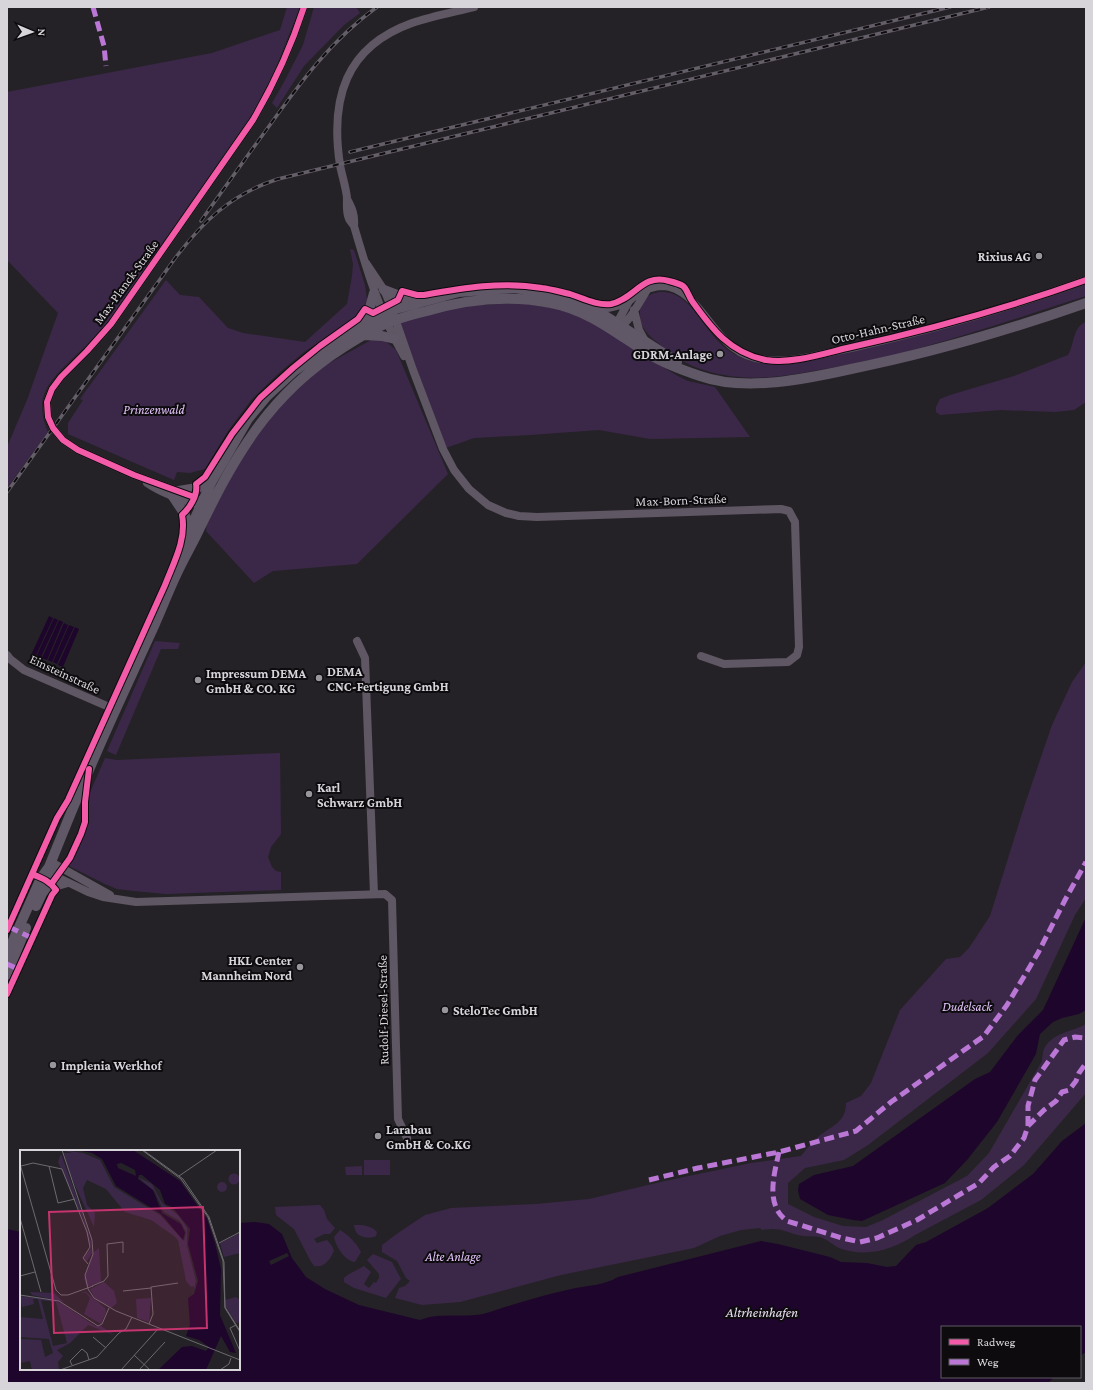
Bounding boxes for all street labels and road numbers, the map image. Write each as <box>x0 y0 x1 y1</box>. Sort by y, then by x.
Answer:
street label: Max-Planck-Straße <box>90 237 162 327</box>
street label: Otto-Hahn-Straße <box>830 311 927 347</box>
street label: Max-Born-Straße <box>635 491 727 509</box>
street label: Einsteinstraße <box>28 651 103 697</box>
street label: Rudolf-Diesel-Straße <box>375 955 391 1065</box>

